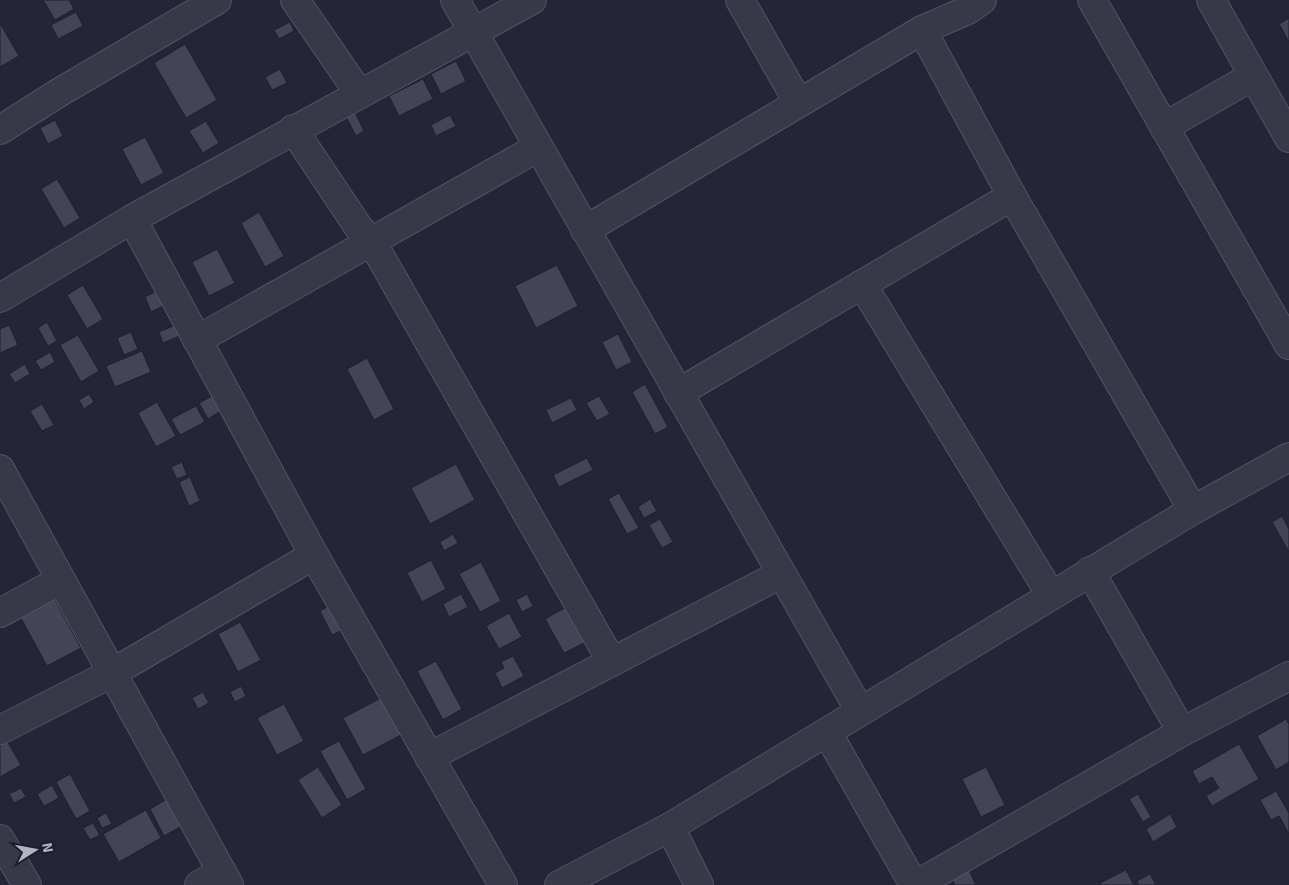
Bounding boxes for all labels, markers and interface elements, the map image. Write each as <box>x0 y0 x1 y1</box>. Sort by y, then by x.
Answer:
north arrow <box>10 825 60 875</box>
text: N <box>38 841 57 854</box>

